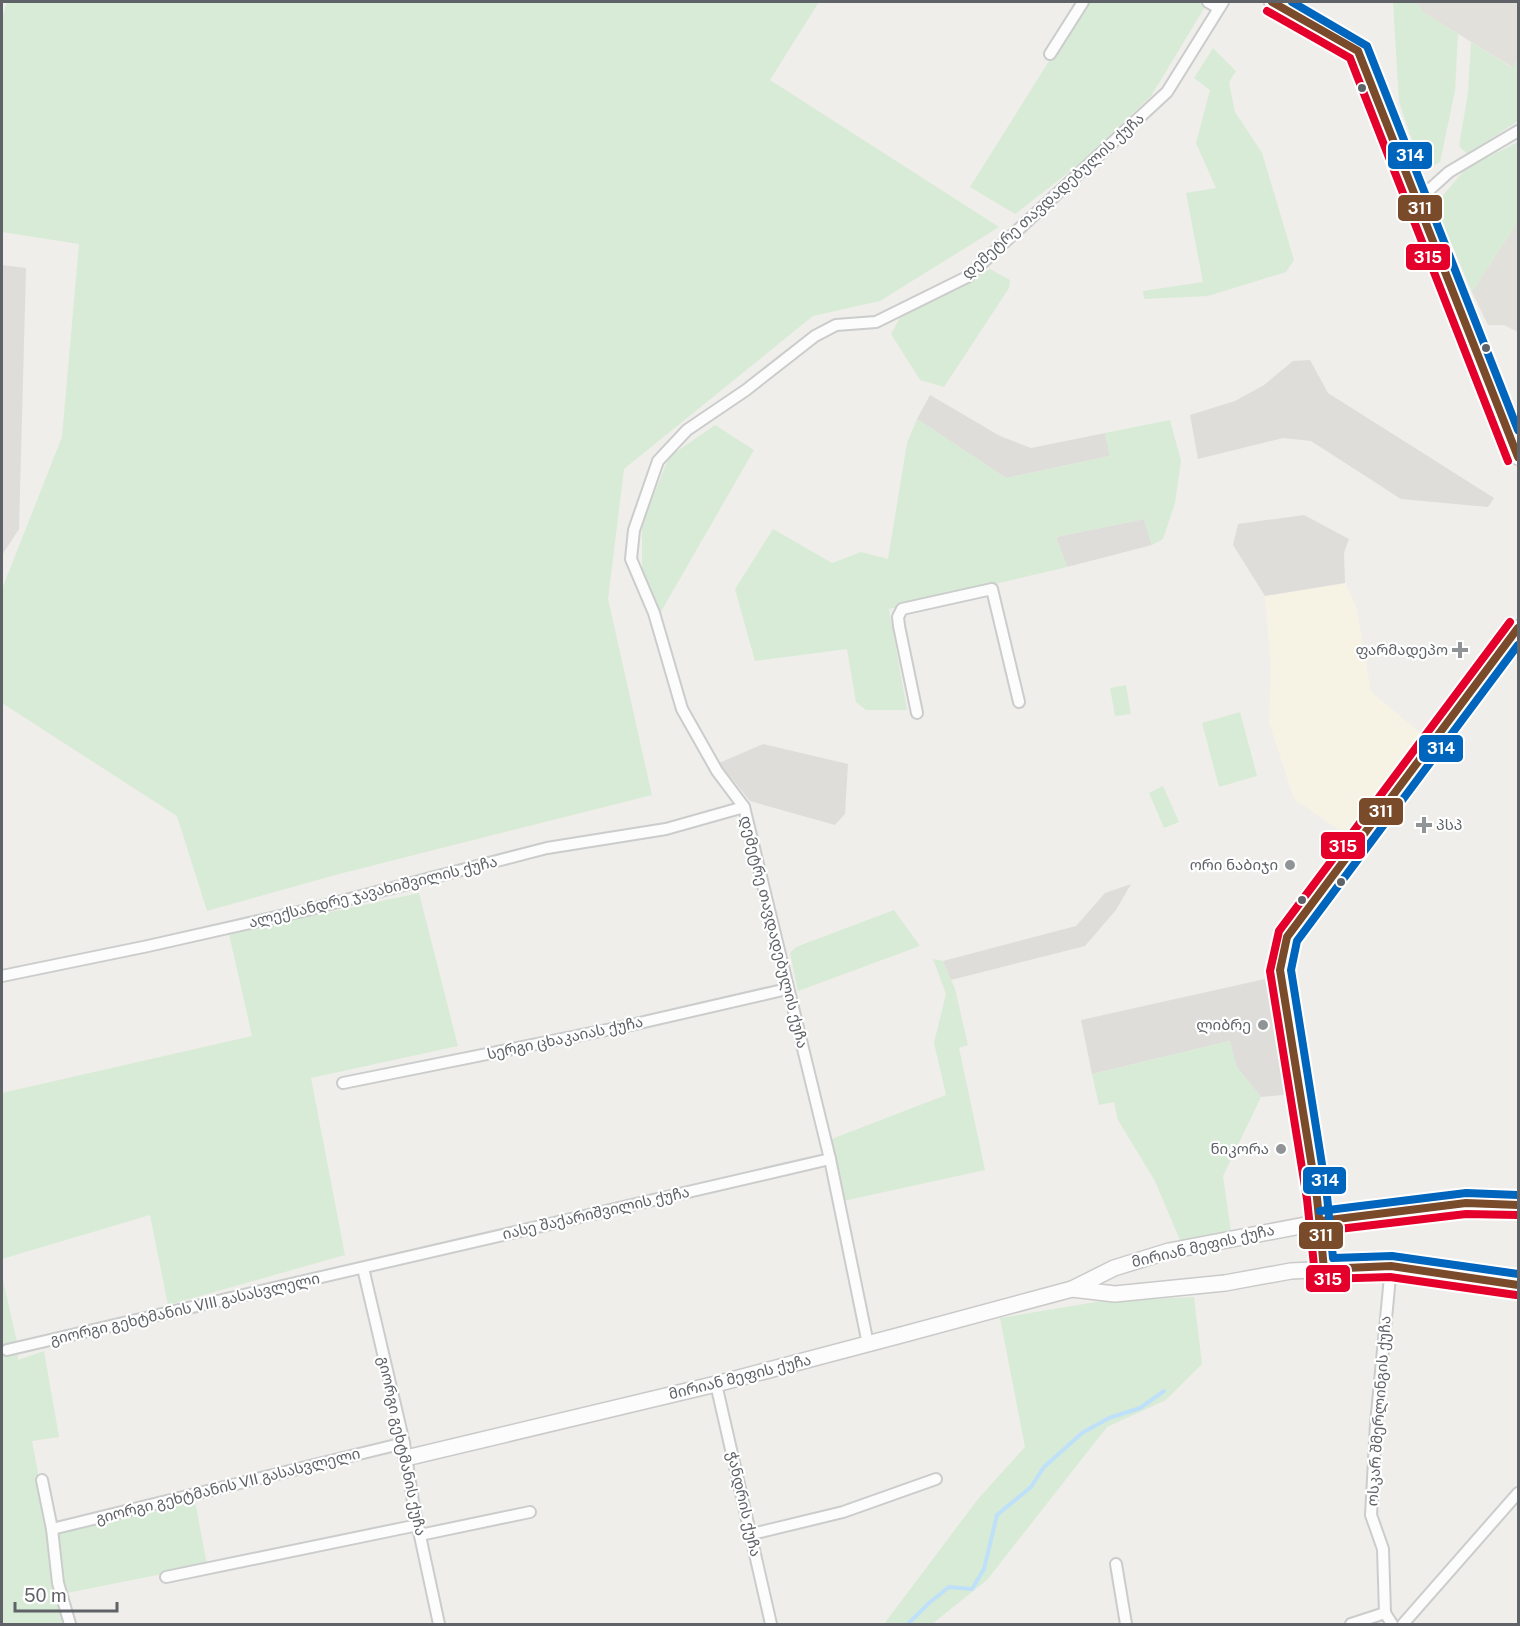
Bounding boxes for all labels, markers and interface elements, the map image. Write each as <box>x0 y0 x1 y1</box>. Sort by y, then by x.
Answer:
unlabelled marker <box>1356 82 1368 94</box>
street label: დემეტრე თავდადებულის ქუჩა <box>958 109 1148 283</box>
line badge: 314 <box>1387 141 1433 170</box>
text: 314 <box>1396 146 1424 165</box>
line badge: 311 <box>1397 194 1443 222</box>
text: 311 <box>1408 199 1432 218</box>
line badge: 315 <box>1405 243 1451 271</box>
text: 315 <box>1414 248 1442 267</box>
unlabelled marker <box>1480 342 1492 354</box>
place label: ფარმადეპო <box>1355 641 1448 659</box>
marker: ფარმადეპო <box>1453 643 1467 657</box>
line badge: 314 <box>1418 734 1464 763</box>
text: 314 <box>1427 739 1455 758</box>
line badge: 311 <box>1358 797 1404 826</box>
text: 311 <box>1369 802 1393 821</box>
street label: დემეტრე თავდადებულის ქუჩა <box>736 814 812 1050</box>
place label: პსპ <box>1436 816 1462 833</box>
marker: პსპ <box>1417 818 1431 832</box>
line badge: 315 <box>1320 831 1366 860</box>
text: 315 <box>1329 837 1357 856</box>
street label: ალექსანდრე ჯავახიშვილის ქუჩა <box>247 852 499 932</box>
place label: ორი ნაბიჯი <box>1190 856 1278 874</box>
marker: ორი ნაბიჯი <box>1283 858 1297 872</box>
unlabelled marker <box>1335 876 1347 888</box>
unlabelled marker <box>1296 894 1308 906</box>
street label: სერგი ცხაკაიას ქუჩა <box>485 1013 645 1063</box>
place label: ლიბრე <box>1196 1016 1251 1034</box>
marker: ლიბრე <box>1256 1018 1270 1032</box>
place label: ნიკორა <box>1210 1140 1269 1158</box>
marker: ნიკორა <box>1274 1142 1288 1156</box>
line badge: 314 <box>1302 1166 1347 1195</box>
text: 314 <box>1311 1171 1339 1190</box>
street label: იასე შაქარიშვილის ქუჩა <box>501 1183 691 1243</box>
street label: მირიან მეფის ქუჩა <box>1130 1221 1276 1271</box>
line badge: 311 <box>1298 1221 1344 1250</box>
text: 311 <box>1309 1226 1333 1245</box>
line badge: 315 <box>1305 1264 1351 1293</box>
street label: გიორგი გეხტმანის VIII გასასვლელი <box>48 1269 322 1349</box>
text: 315 <box>1314 1270 1342 1289</box>
street label: ოსკარ შმერლინგის ქუჩა <box>1363 1315 1395 1507</box>
street label: მირიან მეფის ქუჩა <box>667 1351 813 1403</box>
street label: გიორგი გეხტმანის ქუჩა <box>374 1355 430 1537</box>
street label: გიორგი გეხტმანის VII გასასვლელი <box>94 1444 362 1528</box>
street label: ჭანდრის ქუჩა <box>723 1450 765 1558</box>
scale bar <box>15 1575 117 1613</box>
text: 50 m <box>24 1585 67 1606</box>

